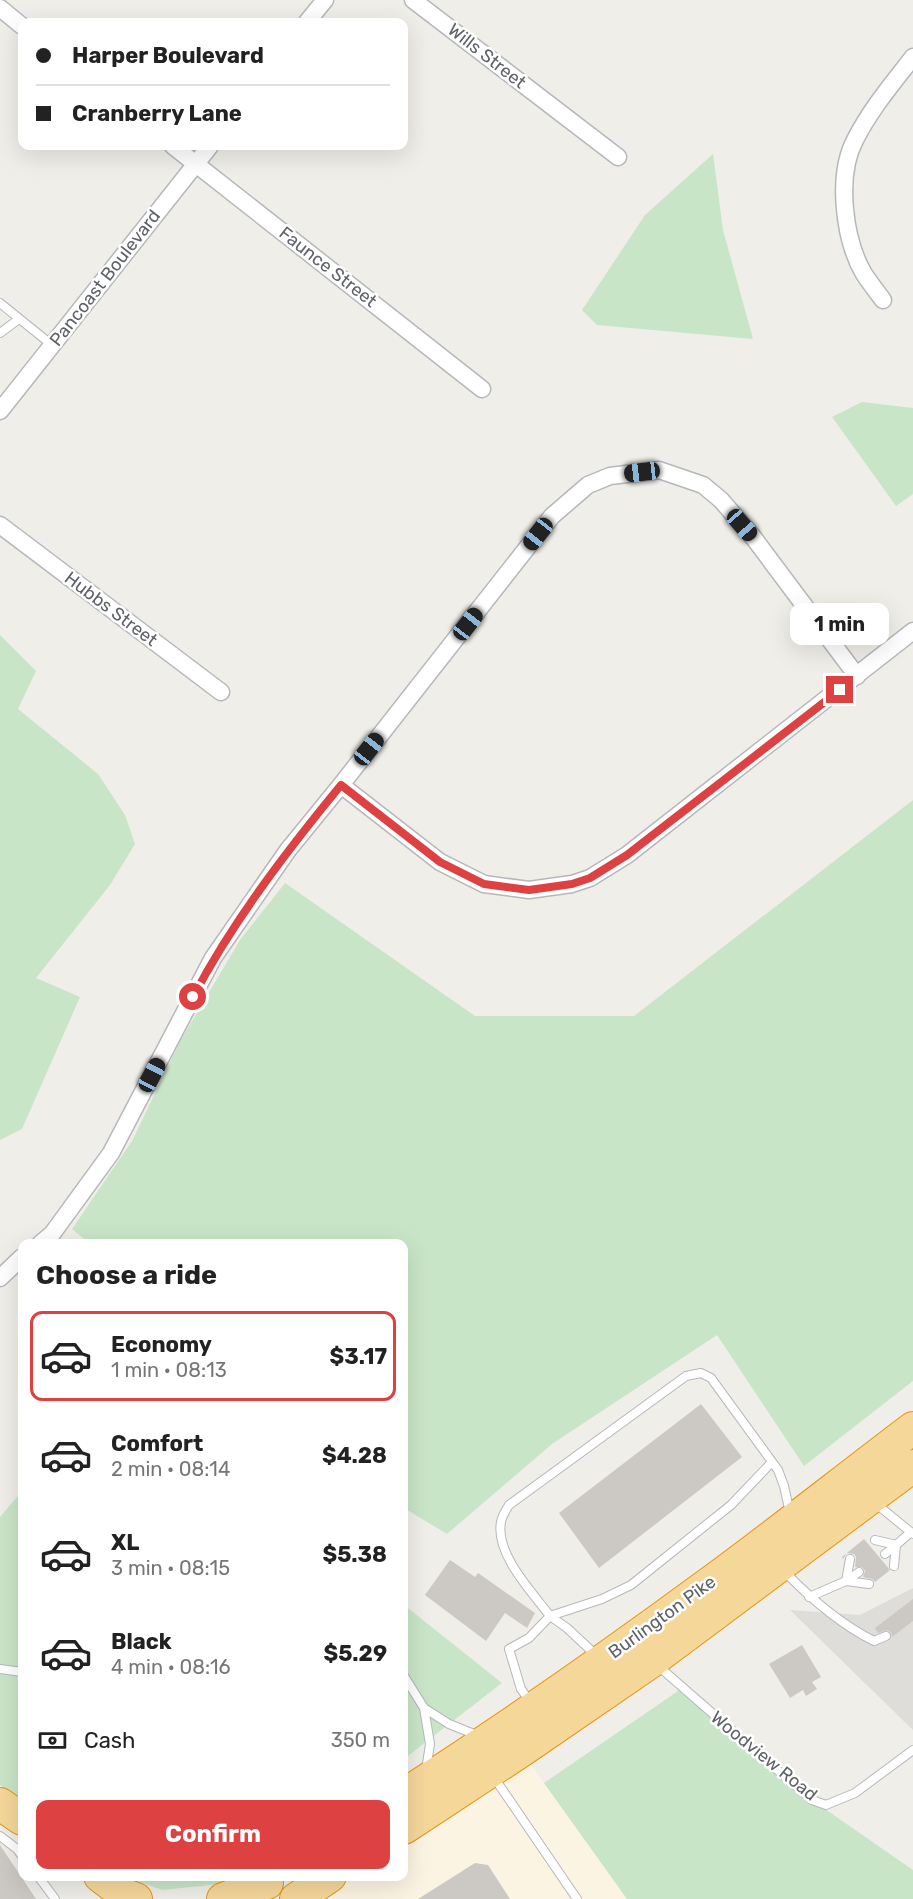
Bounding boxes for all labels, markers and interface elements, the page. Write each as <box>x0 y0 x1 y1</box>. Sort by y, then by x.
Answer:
street label: Wills Street <box>444 19 530 93</box>
text: Harper Boulevard <box>72 42 264 69</box>
text: Cranberry Lane <box>72 100 242 127</box>
street label: Pancoast Boulevard <box>45 205 165 351</box>
street label: Faunce Street <box>275 222 381 312</box>
car <box>623 461 661 483</box>
car <box>723 506 761 544</box>
car <box>520 514 556 554</box>
street label: Hubbs Street <box>60 567 162 651</box>
callout: 1 min <box>790 603 890 645</box>
car <box>450 604 486 644</box>
text: 1 min <box>814 612 865 636</box>
route end <box>826 676 853 703</box>
car <box>351 729 387 769</box>
route start <box>179 983 206 1010</box>
car <box>136 1055 168 1095</box>
text: Choose a ride <box>36 1259 217 1291</box>
icon: car <box>39 1329 93 1383</box>
text: Economy <box>111 1331 212 1358</box>
text: $3.17 <box>329 1343 387 1370</box>
text: 1 min · 08:13 <box>111 1358 227 1382</box>
icon: car <box>39 1428 93 1482</box>
text: Comfort <box>111 1430 203 1457</box>
text: $4.28 <box>322 1442 387 1469</box>
text: 2 min · 08:14 <box>111 1457 230 1481</box>
icon: car <box>39 1527 93 1581</box>
text: XL <box>111 1529 139 1556</box>
text: $5.38 <box>323 1541 387 1568</box>
text: 3 min · 08:15 <box>111 1556 230 1580</box>
street label: Burlington Pike <box>604 1571 720 1663</box>
icon: car <box>39 1626 93 1680</box>
text: Black <box>111 1628 172 1655</box>
text: $5.29 <box>324 1640 387 1667</box>
text: 4 min · 08:16 <box>111 1655 231 1679</box>
street label: Woodview Road <box>706 1706 822 1806</box>
icon: cash <box>36 1724 69 1757</box>
text: Cash <box>84 1727 135 1754</box>
text: 350 m <box>331 1728 390 1752</box>
button: Confirm <box>36 1800 390 1869</box>

